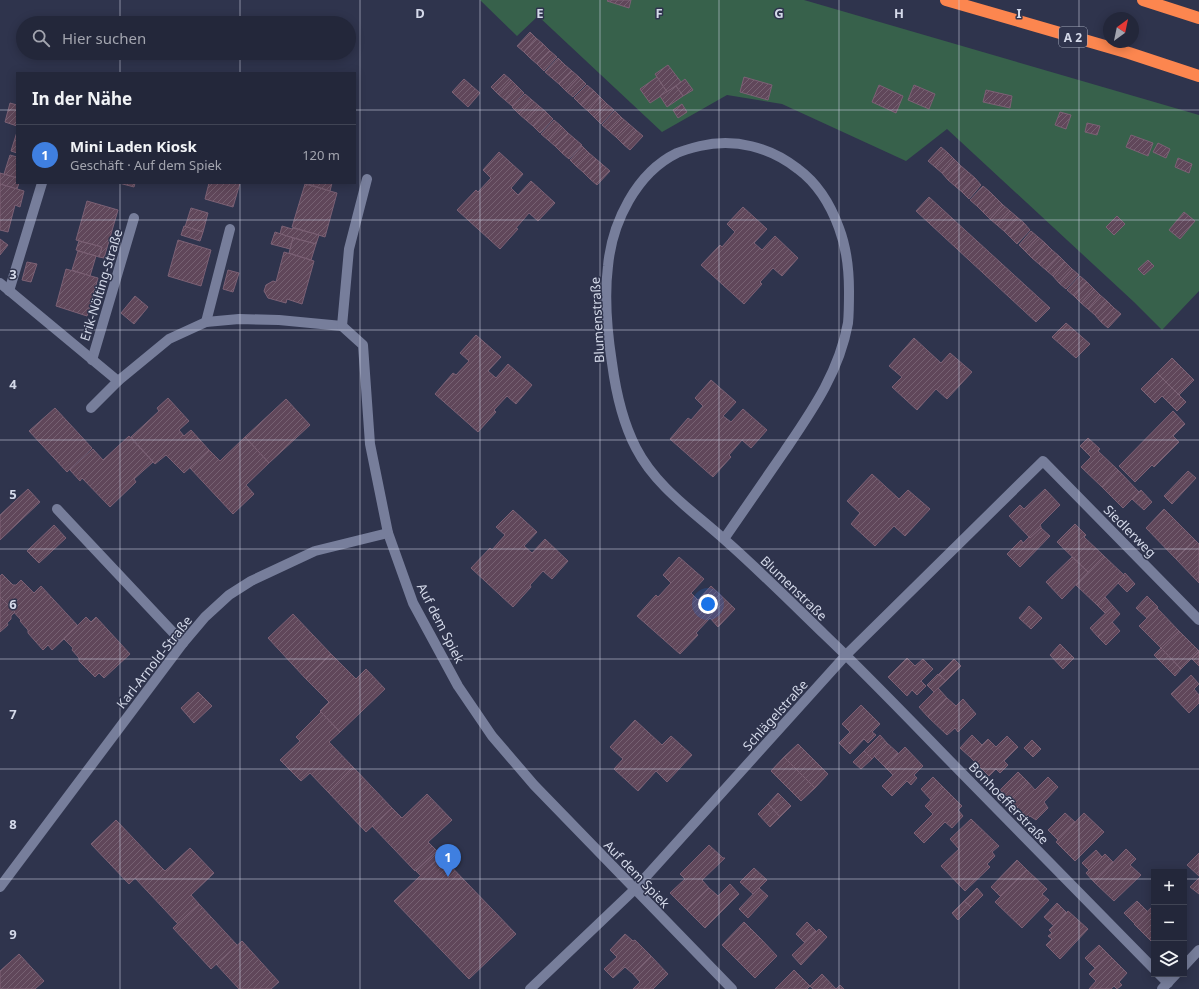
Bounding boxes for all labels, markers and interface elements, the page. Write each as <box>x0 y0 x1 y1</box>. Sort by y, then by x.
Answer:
text: D <box>415 4 425 22</box>
text: E <box>536 4 544 22</box>
text: F <box>655 4 663 22</box>
text: G <box>774 4 784 22</box>
text: H <box>894 4 904 22</box>
text: I <box>1016 4 1022 22</box>
north arrow <box>1103 12 1139 48</box>
search box <box>16 16 356 60</box>
icon: search <box>30 27 52 49</box>
road number: A 2 <box>1059 27 1087 47</box>
text: Hier suchen <box>62 28 146 48</box>
text: In der Nähe <box>32 87 132 110</box>
text: Mini Laden Kiosk <box>70 136 197 156</box>
text: 1 <box>41 146 49 164</box>
text: 120 m <box>302 146 340 164</box>
text: Geschäft · Auf dem Spiek <box>70 156 222 174</box>
street label: Erik-Nölting-Straße <box>75 227 127 343</box>
text: 3 <box>9 265 17 283</box>
street label: Blumenstraße <box>586 276 608 364</box>
text: 4 <box>9 375 17 393</box>
text: 5 <box>9 485 17 503</box>
street label: Siedlerweg <box>1100 501 1160 561</box>
street label: Blumenstraße <box>757 552 831 624</box>
street label: Auf dem Spiek <box>413 580 469 666</box>
your location <box>698 594 718 614</box>
text: 6 <box>9 595 17 613</box>
street label: Karl-Arnold-Straße <box>112 612 196 712</box>
street label: Schlägelstraße <box>738 676 812 754</box>
text: 7 <box>9 705 17 723</box>
street label: Bonhoefferstraße <box>965 758 1053 848</box>
text: 8 <box>9 815 17 833</box>
street label: Auf dem Spiek <box>600 836 674 912</box>
pin: 1 <box>435 844 461 877</box>
map controls <box>1151 869 1187 977</box>
button: + <box>1151 869 1187 905</box>
button: − <box>1151 905 1187 941</box>
text: 9 <box>9 925 17 943</box>
button: layers <box>1151 941 1187 977</box>

